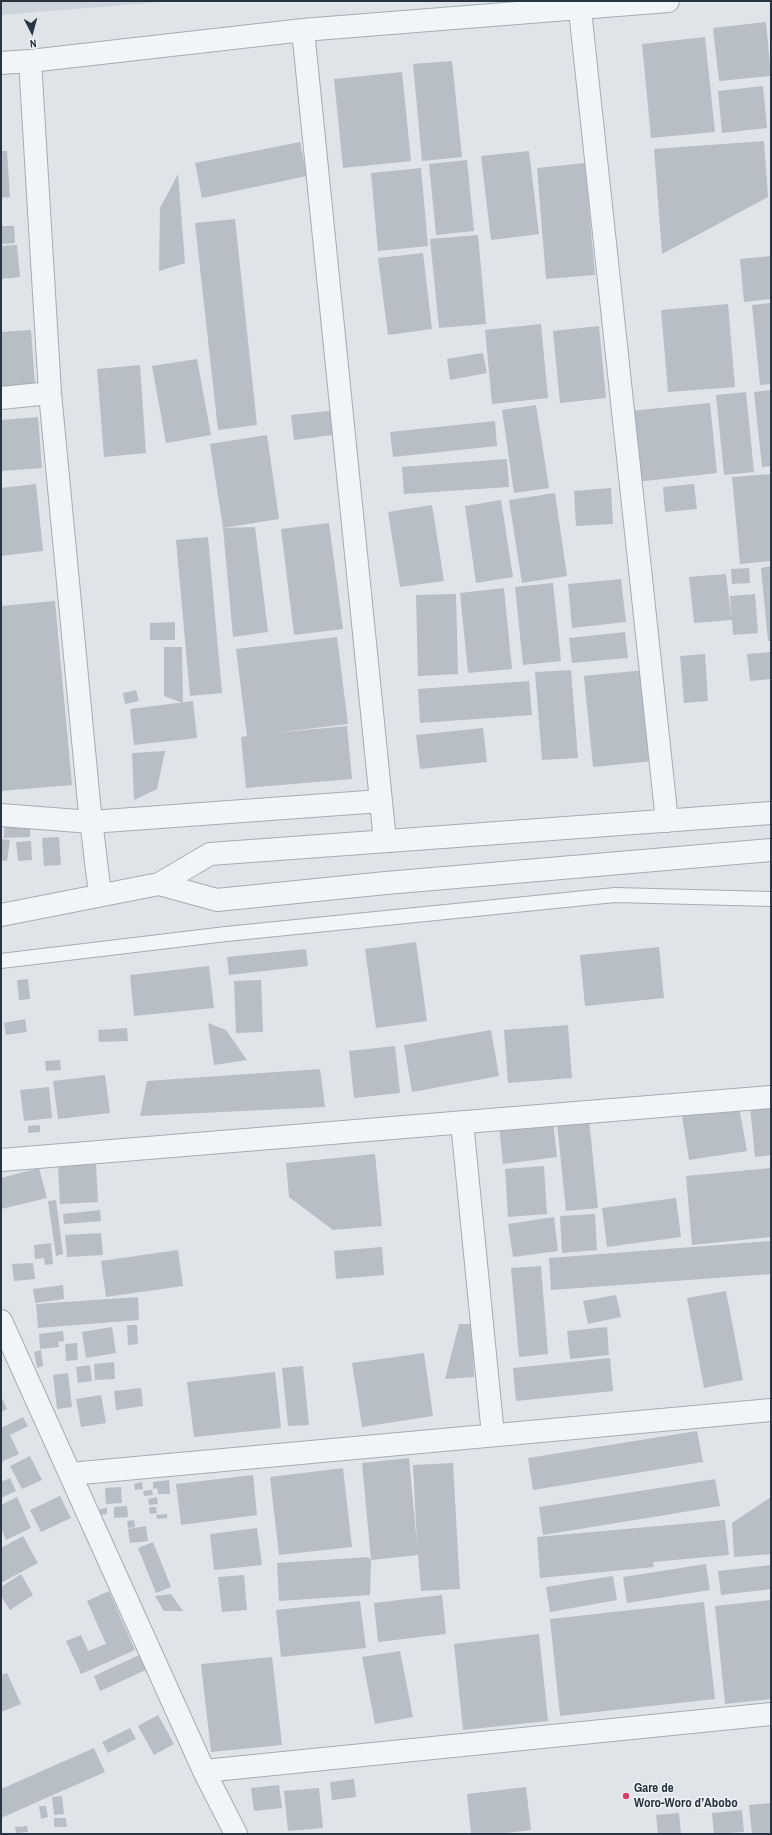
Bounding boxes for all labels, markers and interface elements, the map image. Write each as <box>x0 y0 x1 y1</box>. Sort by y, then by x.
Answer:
north arrow <box>12 12 52 52</box>
text: N <box>29 37 37 51</box>
place label: Gare de Woro-Woro d’Abobo <box>634 1781 738 1812</box>
marker: Gare de Woro-Woro d’Abobo <box>621 1791 631 1801</box>

